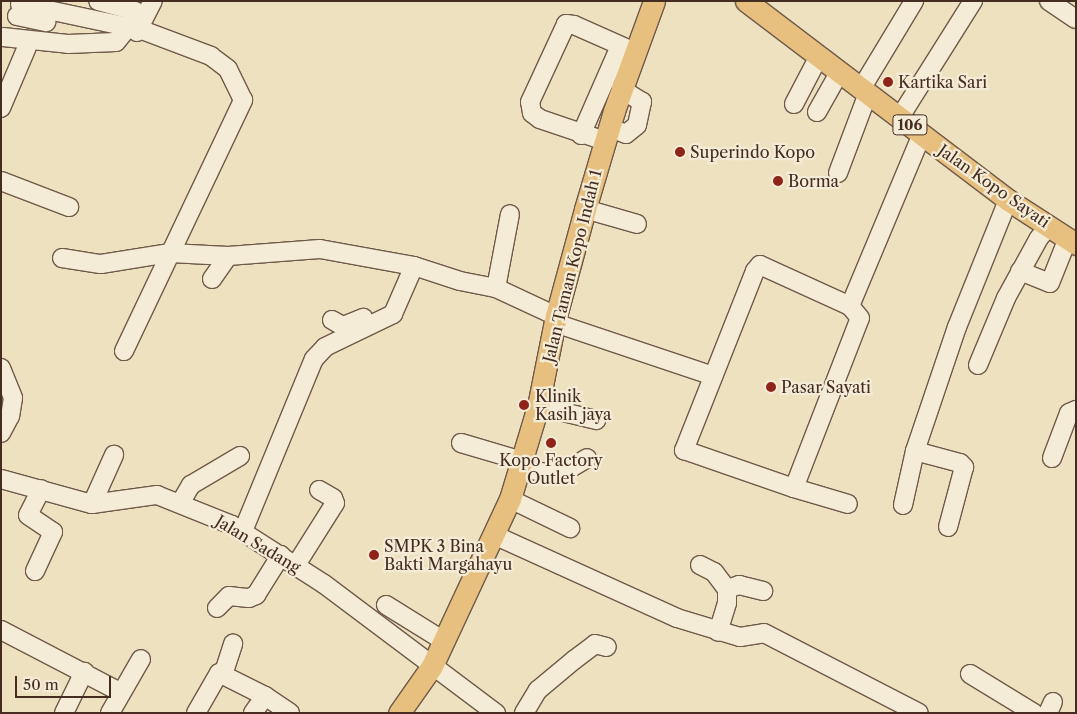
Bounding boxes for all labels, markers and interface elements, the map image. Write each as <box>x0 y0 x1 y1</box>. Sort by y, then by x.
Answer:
place label: Kartika Sari <box>898 72 987 92</box>
marker: Kartika Sari <box>882 76 894 88</box>
road number: 106 <box>891 112 929 138</box>
street label: Jalan Kopo Sayati <box>934 140 1054 232</box>
place label: Superindo Kopo <box>690 142 815 162</box>
marker: Superindo Kopo <box>674 146 686 158</box>
street label: Jalan Taman Kopo Indah 1 <box>539 167 605 365</box>
place label: Borma <box>788 171 839 191</box>
marker: Borma <box>772 175 784 187</box>
place label: Pasar Sayati <box>781 377 871 397</box>
marker: Pasar Sayati <box>765 381 777 393</box>
place label: Klinik Kasih jaya <box>535 386 612 424</box>
marker: Klinik Kasih jaya <box>517 398 531 412</box>
marker: Kopo Factory Outlet <box>545 437 557 449</box>
place label: Kopo Factory Outlet <box>499 450 603 488</box>
street label: Jalan Sadang <box>212 511 304 577</box>
place label: SMPK 3 Bina Bakti Margahayu <box>384 536 512 574</box>
marker: SMPK 3 Bina Bakti Margahayu <box>368 549 380 561</box>
scale bar <box>18 666 114 698</box>
text: 50 m <box>23 675 59 694</box>

